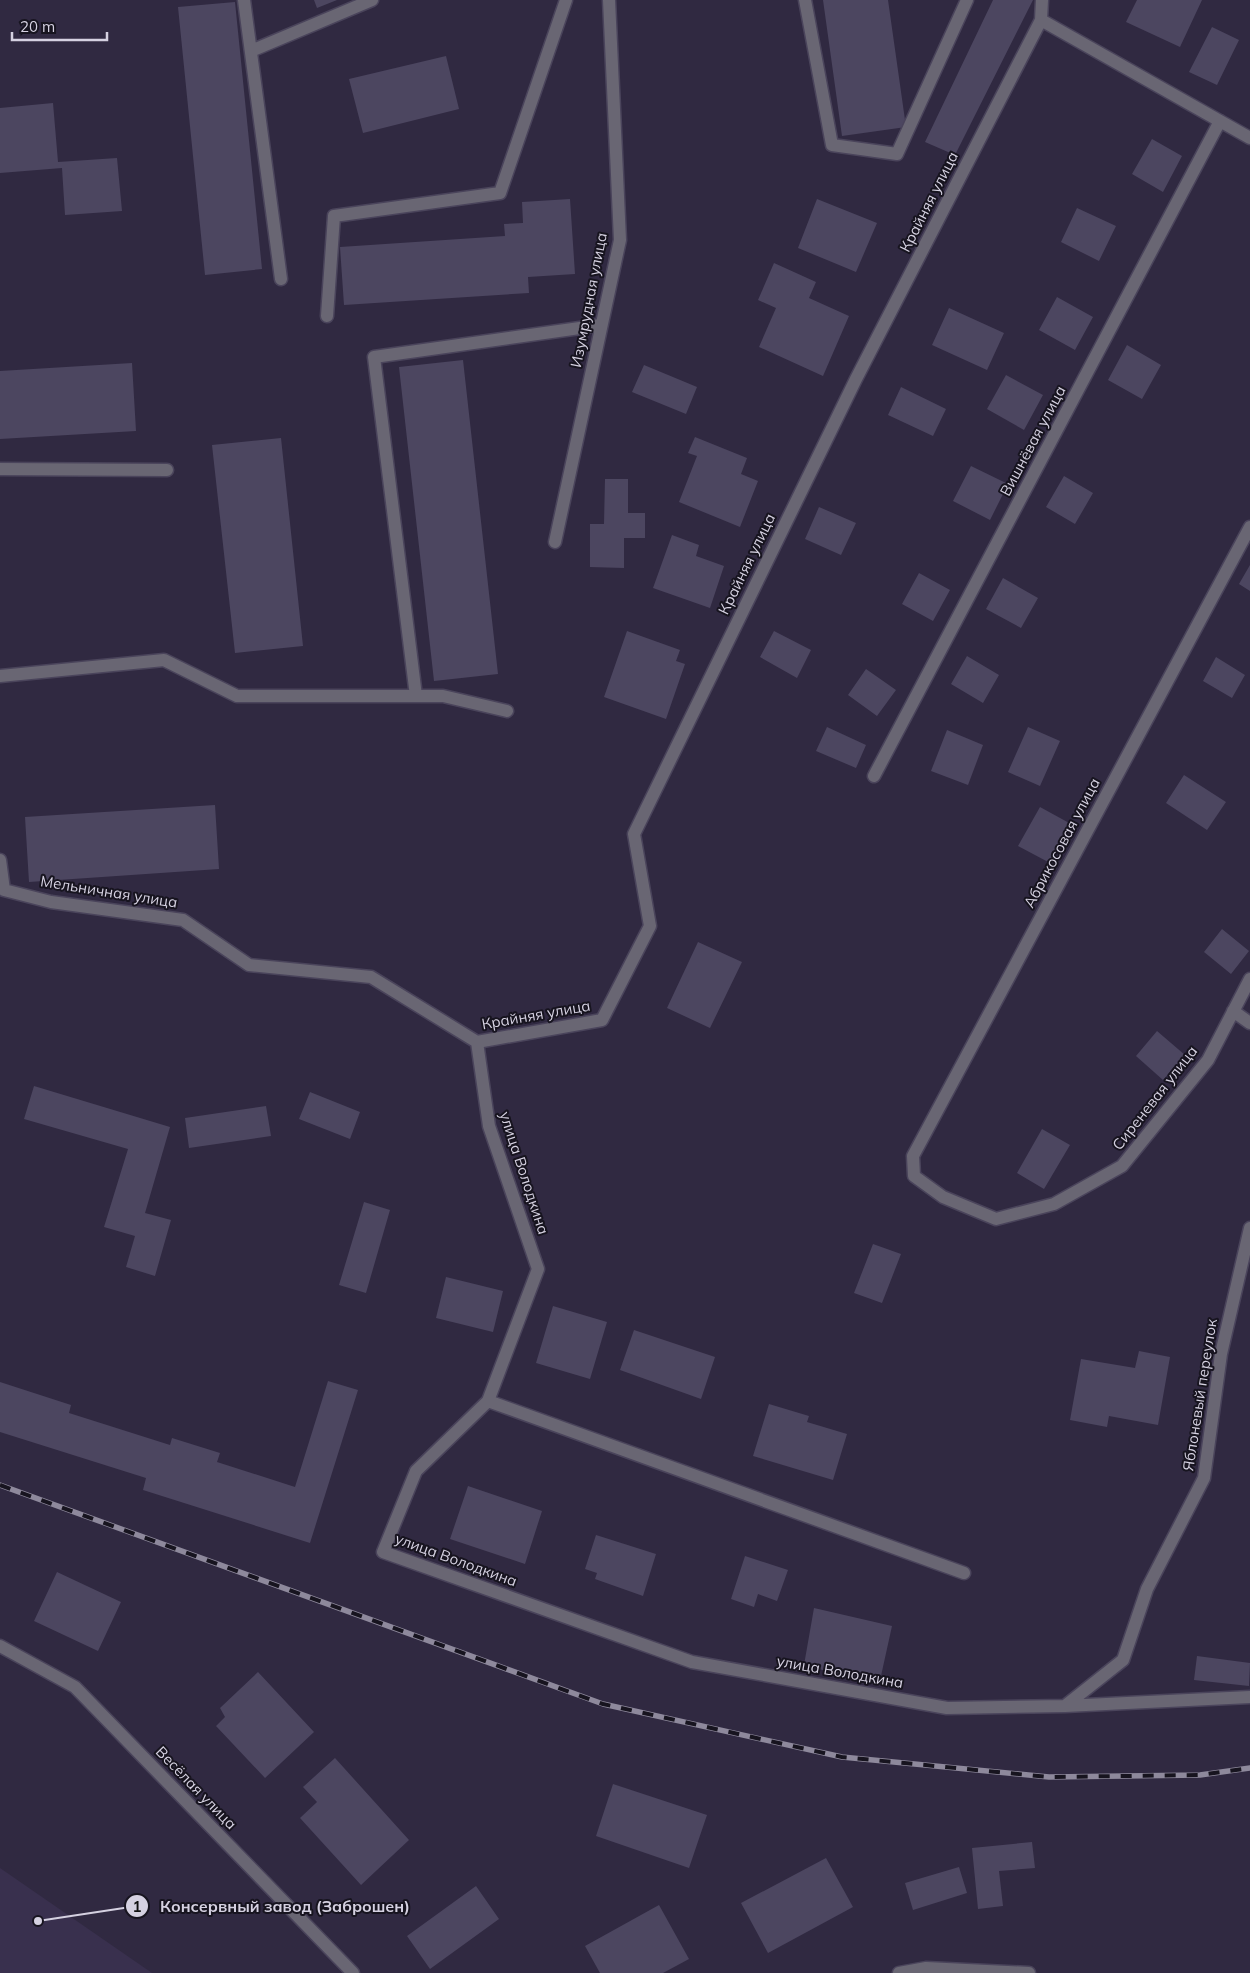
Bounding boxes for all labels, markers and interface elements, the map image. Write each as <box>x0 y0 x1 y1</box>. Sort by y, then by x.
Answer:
scale bar <box>12 10 108 42</box>
text: 20 m <box>20 17 55 36</box>
street label: Крайняя улица <box>895 148 962 255</box>
street label: Изумрудная улица <box>566 231 611 369</box>
street label: Вишнёвая улица <box>996 382 1070 499</box>
street label: Крайняя улица <box>714 510 779 617</box>
street label: Абрикосовая улица <box>1019 775 1104 911</box>
street label: Мельничная улица <box>39 871 179 912</box>
street label: Крайняя улица <box>480 996 592 1033</box>
street label: Сиреневая улица <box>1108 1042 1201 1154</box>
street label: улица Володкина <box>496 1109 553 1237</box>
street label: Яблоневый переулок <box>1178 1317 1221 1472</box>
street label: улица Володкина <box>393 1529 520 1590</box>
street label: улица Володкина <box>775 1651 905 1692</box>
street label: Весёлая улица <box>152 1742 241 1833</box>
callout: Консервный завод (Заброшен) <box>125 1891 419 1922</box>
text: Консервный завод (Заброшен) <box>160 1896 410 1916</box>
text: 1 <box>132 1897 142 1916</box>

